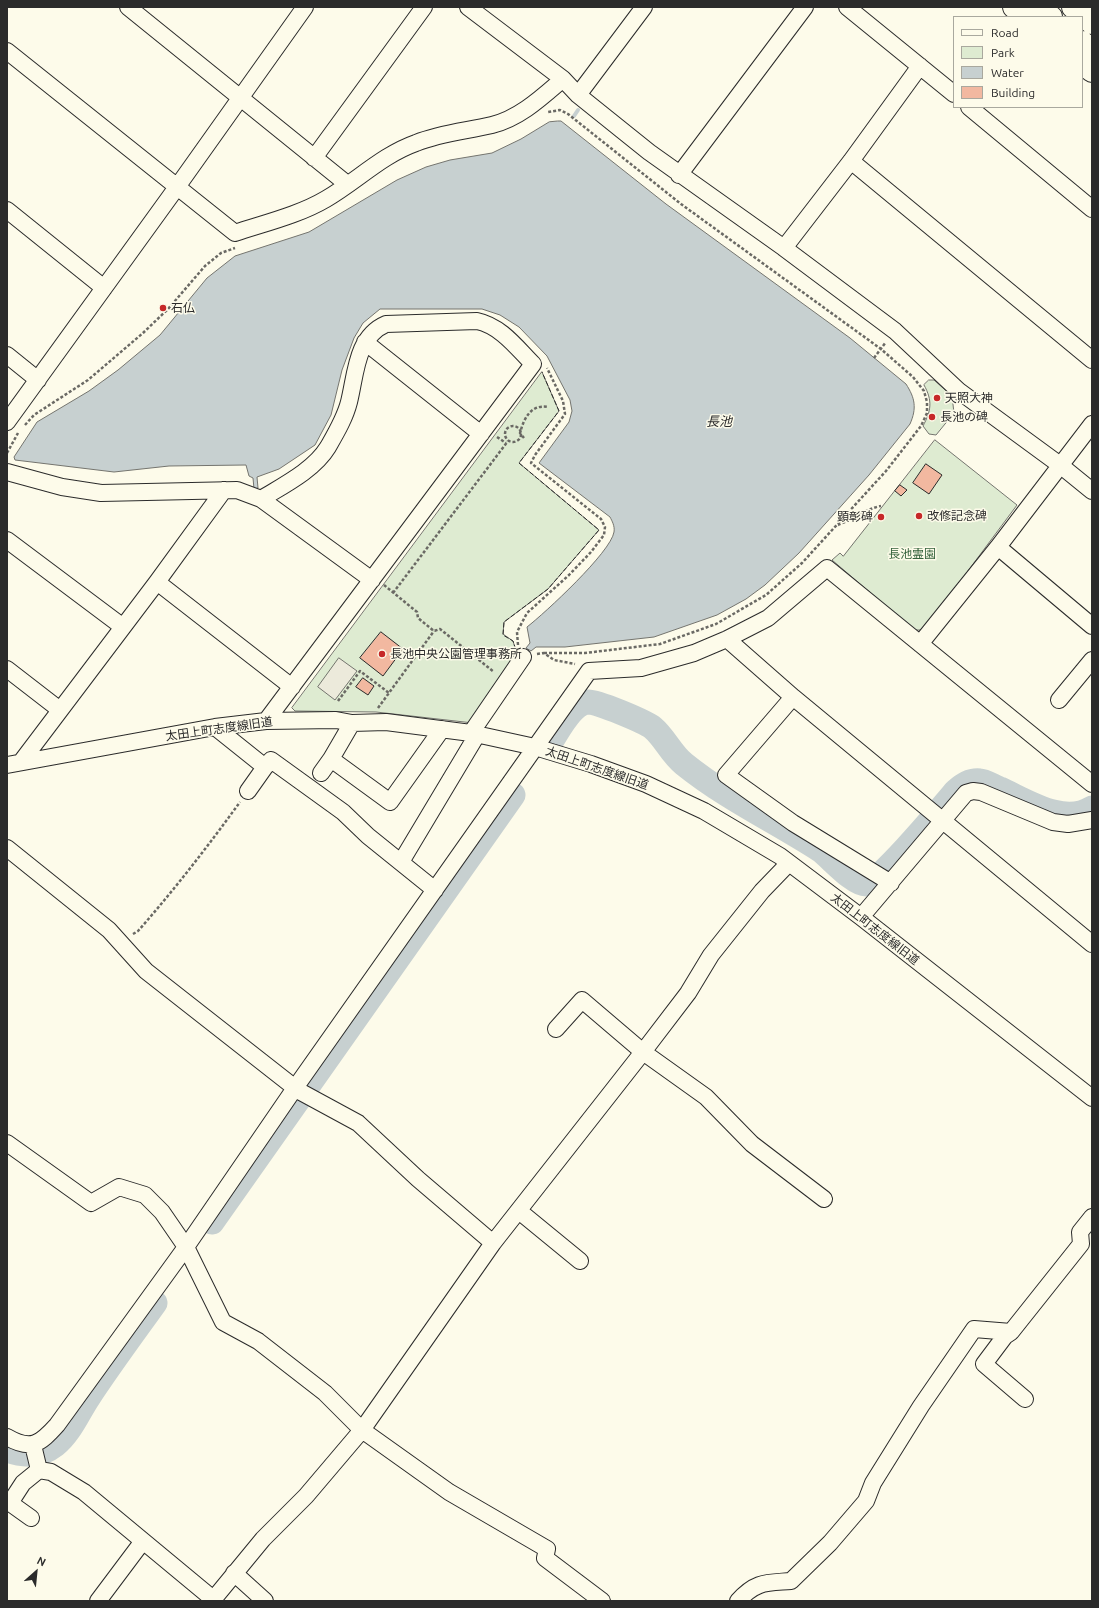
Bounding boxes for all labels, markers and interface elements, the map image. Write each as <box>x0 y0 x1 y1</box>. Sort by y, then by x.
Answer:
legend <box>953 16 1083 108</box>
text: Road <box>991 26 1019 39</box>
text: Park <box>991 46 1015 59</box>
text: Water <box>991 66 1024 79</box>
text: Building <box>991 86 1035 99</box>
place label: 石仏 <box>171 301 195 315</box>
marker: 石仏 <box>158 303 168 313</box>
place label: 天照大神 <box>945 391 993 405</box>
marker: 天照大神 <box>932 393 942 403</box>
place label: 長池の碑 <box>940 410 988 424</box>
marker: 長池の碑 <box>927 412 937 422</box>
water label: 長池 <box>706 414 732 430</box>
place label: 改修記念碑 <box>927 509 987 523</box>
place label: 顕彰碑 <box>837 510 873 524</box>
marker: 改修記念碑 <box>914 511 924 521</box>
marker: 顕彰碑 <box>876 512 886 522</box>
park label: 長池霊園 <box>888 547 936 561</box>
place label: 長池中央公園管理事務所 <box>390 647 522 661</box>
marker: 長池中央公園管理事務所 <box>377 649 387 659</box>
street label: 太田上町志度線旧道 <box>165 714 273 744</box>
street label: 太田上町志度線旧道 <box>544 744 650 792</box>
street label: 太田上町志度線旧道 <box>828 890 922 968</box>
north arrow <box>16 1552 56 1592</box>
text: N <box>35 1554 48 1569</box>

